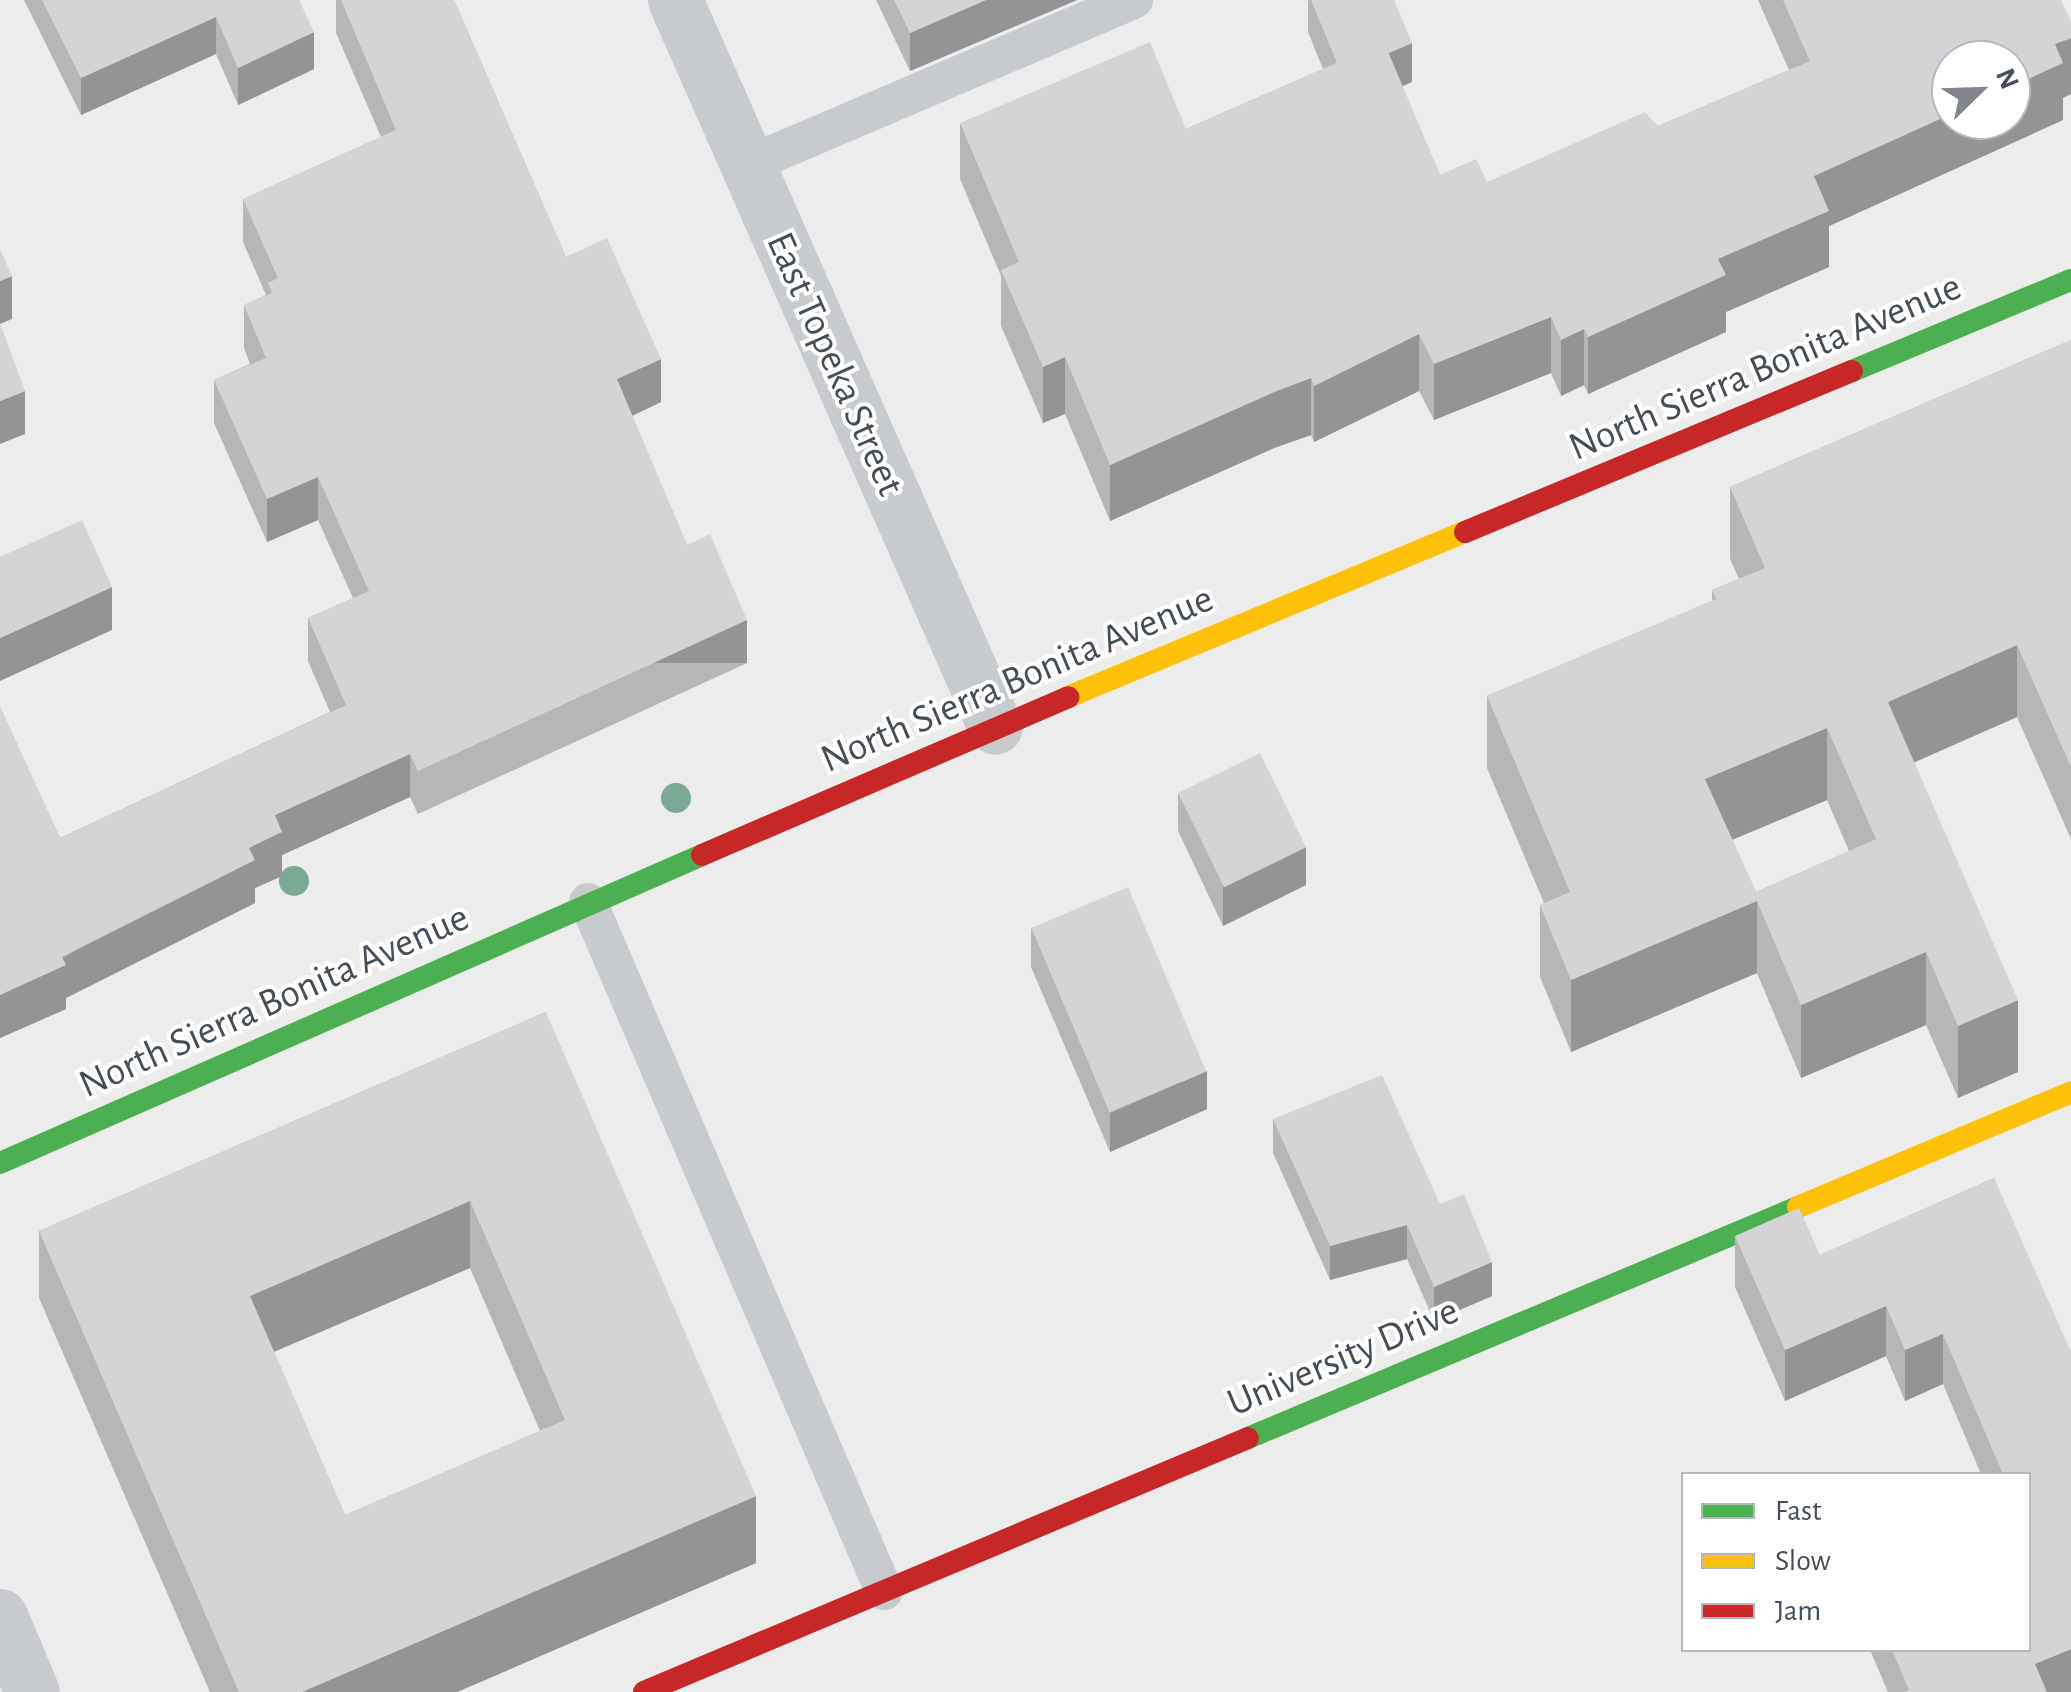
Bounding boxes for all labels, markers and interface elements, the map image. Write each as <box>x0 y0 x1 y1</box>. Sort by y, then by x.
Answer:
north arrow <box>1931 40 2031 140</box>
text: N <box>1990 65 2023 93</box>
street label: East Topeka Street <box>755 225 915 503</box>
street label: North Sierra Bonita Avenue <box>1562 263 1968 471</box>
street label: North Sierra Bonita Avenue <box>814 575 1220 783</box>
street label: North Sierra Bonita Avenue <box>72 893 476 1109</box>
street label: University Drive <box>1220 1287 1466 1427</box>
legend <box>1681 1472 2031 1652</box>
text: Fast <box>1775 1496 1822 1526</box>
text: Slow <box>1775 1546 1831 1576</box>
text: Jam <box>1775 1596 1821 1626</box>

